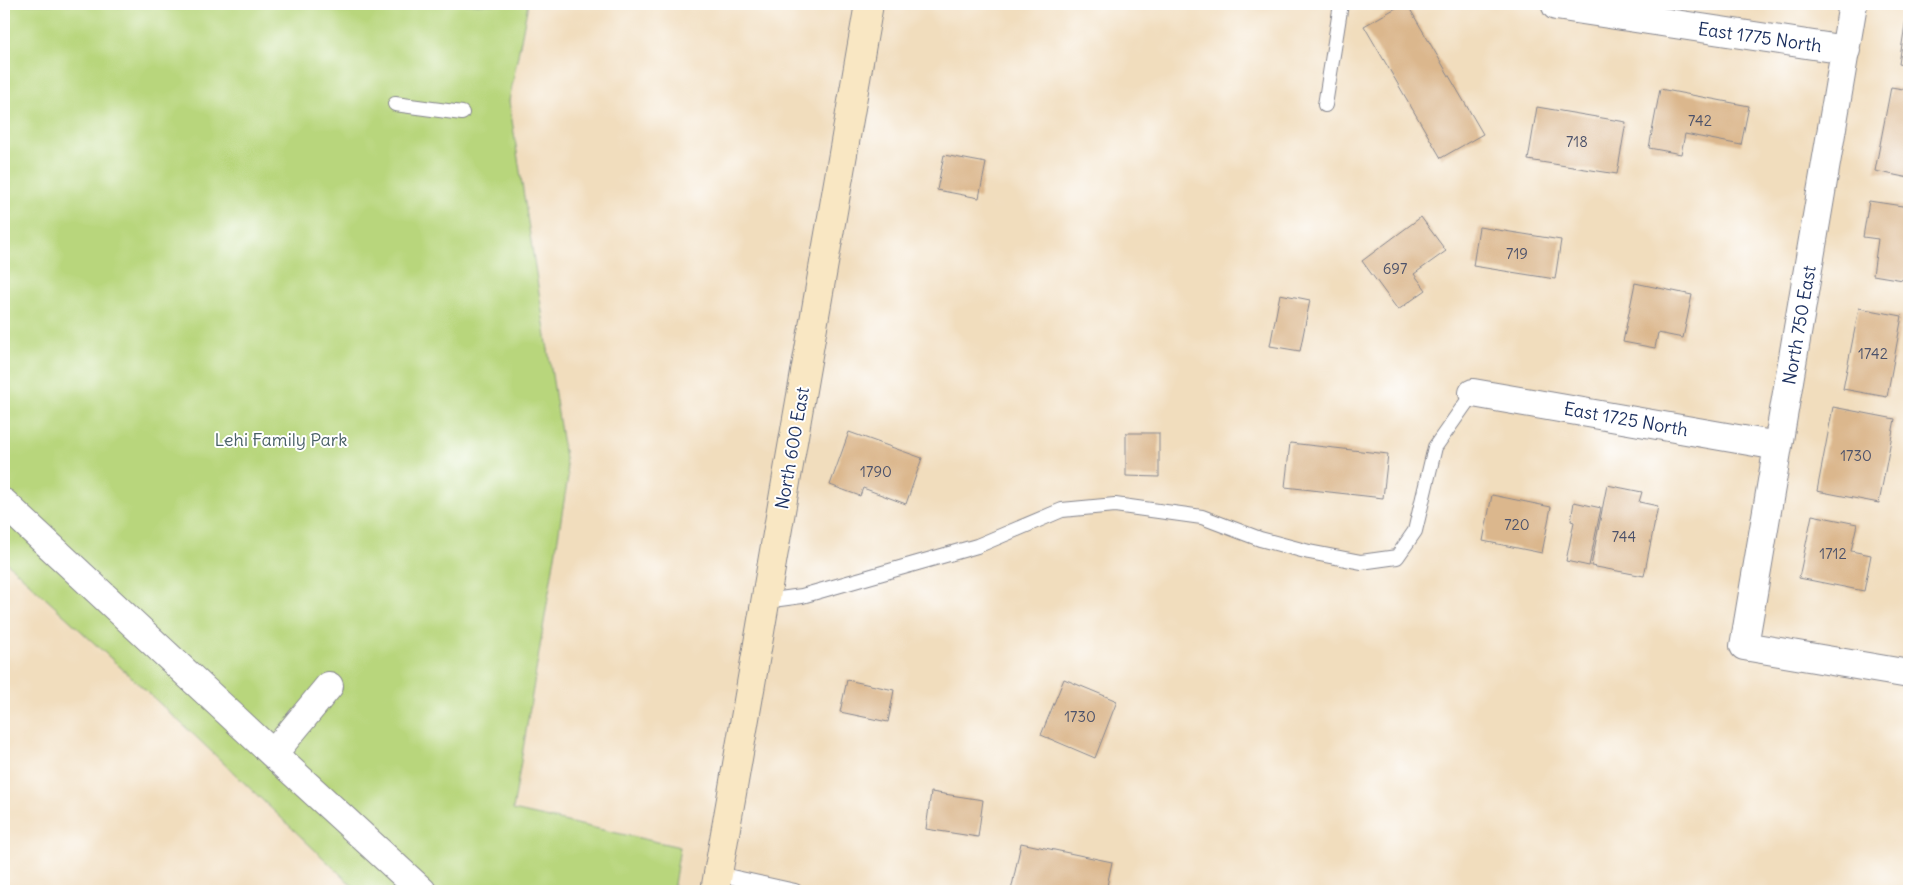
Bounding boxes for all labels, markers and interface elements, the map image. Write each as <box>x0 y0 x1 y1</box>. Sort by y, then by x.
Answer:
street label: East 1775 North <box>1697 17 1823 57</box>
house number: 742 <box>1688 111 1712 130</box>
house number: 718 <box>1566 132 1588 151</box>
house number: 719 <box>1506 244 1528 263</box>
house number: 697 <box>1383 259 1407 278</box>
street label: North 750 East <box>1777 264 1821 386</box>
house number: 1742 <box>1858 344 1888 363</box>
street label: North 600 East <box>770 385 814 511</box>
street label: East 1725 North <box>1562 397 1690 441</box>
park label: Lehi Family Park <box>215 428 347 451</box>
house number: 1730 <box>1840 446 1872 465</box>
house number: 1790 <box>860 462 892 481</box>
house number: 720 <box>1504 515 1530 534</box>
house number: 744 <box>1612 527 1637 546</box>
house number: 1712 <box>1819 544 1847 563</box>
house number: 1730 <box>1064 707 1096 726</box>

